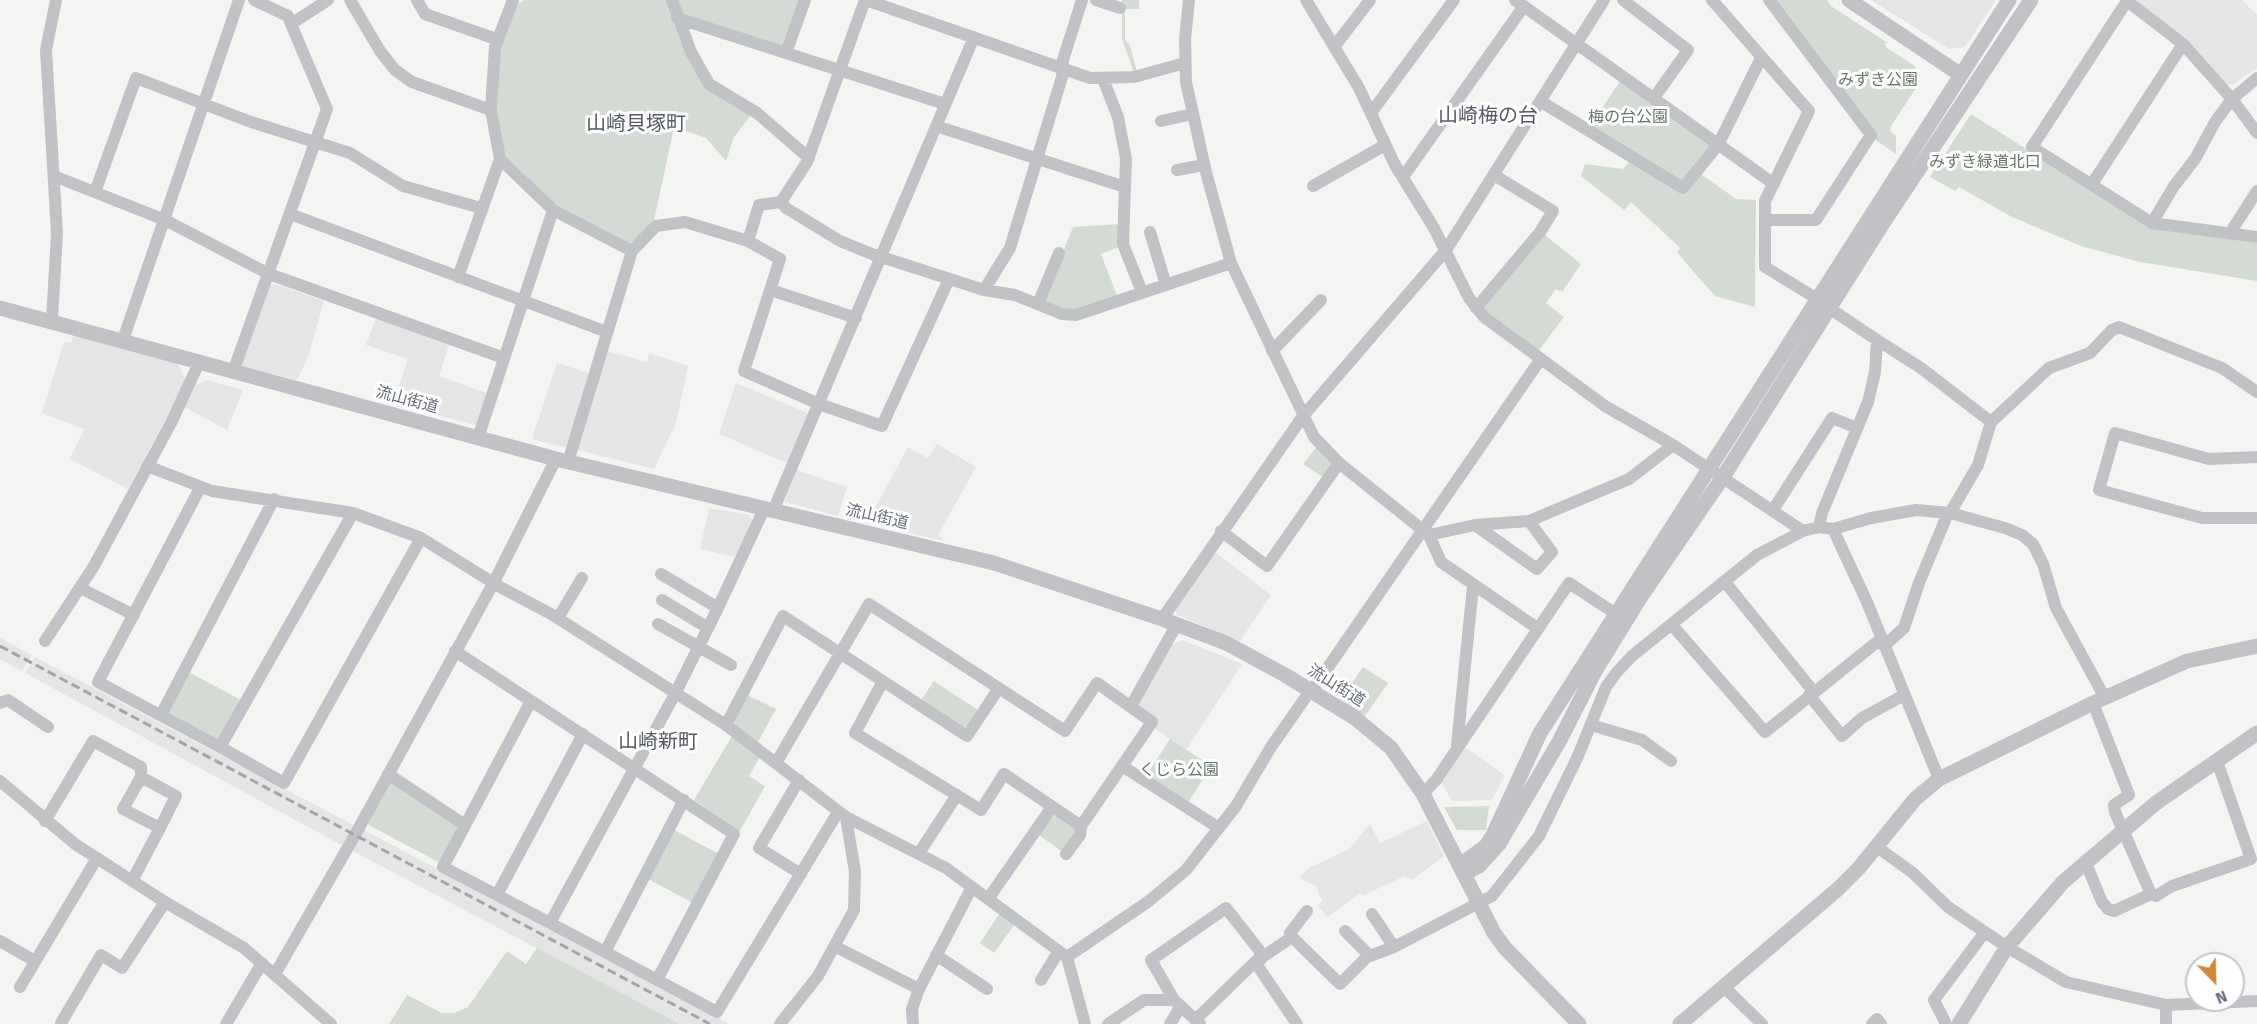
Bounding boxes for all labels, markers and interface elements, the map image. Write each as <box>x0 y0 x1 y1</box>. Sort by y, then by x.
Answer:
park label: みずき公園 <box>1838 71 1918 91</box>
district label: 山崎梅の台 <box>1438 104 1538 128</box>
park label: 梅の台公園 <box>1588 108 1668 128</box>
district label: 山崎貝塚町 <box>586 112 686 136</box>
park label: みずき緑道北口 <box>1929 153 2041 173</box>
street label: 流山街道 <box>374 382 440 418</box>
street label: 流山街道 <box>844 500 910 534</box>
street label: 流山街道 <box>1304 661 1368 711</box>
district label: 山崎新町 <box>618 730 698 754</box>
park label: くじら公園 <box>1139 761 1219 781</box>
north arrow <box>2185 952 2245 1012</box>
text: N <box>2213 986 2230 1008</box>

